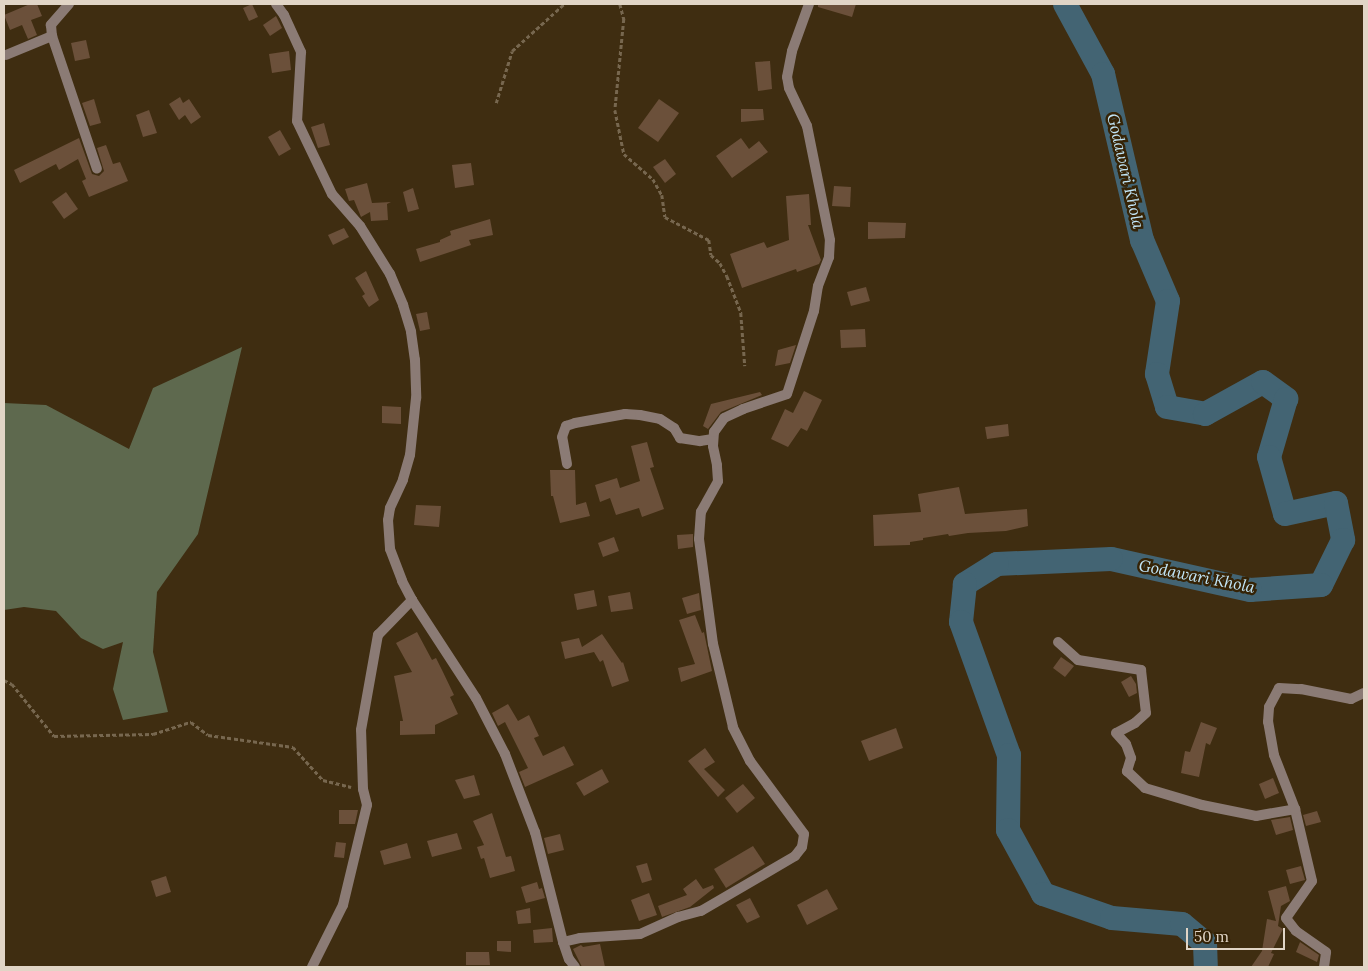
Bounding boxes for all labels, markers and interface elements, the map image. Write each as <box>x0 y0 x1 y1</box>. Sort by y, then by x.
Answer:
water label: Godawari Khola <box>1103 111 1149 231</box>
water label: Godawari Khola <box>1137 555 1257 597</box>
scale bar <box>1188 918 1287 950</box>
text: 50 m <box>1194 927 1229 946</box>

